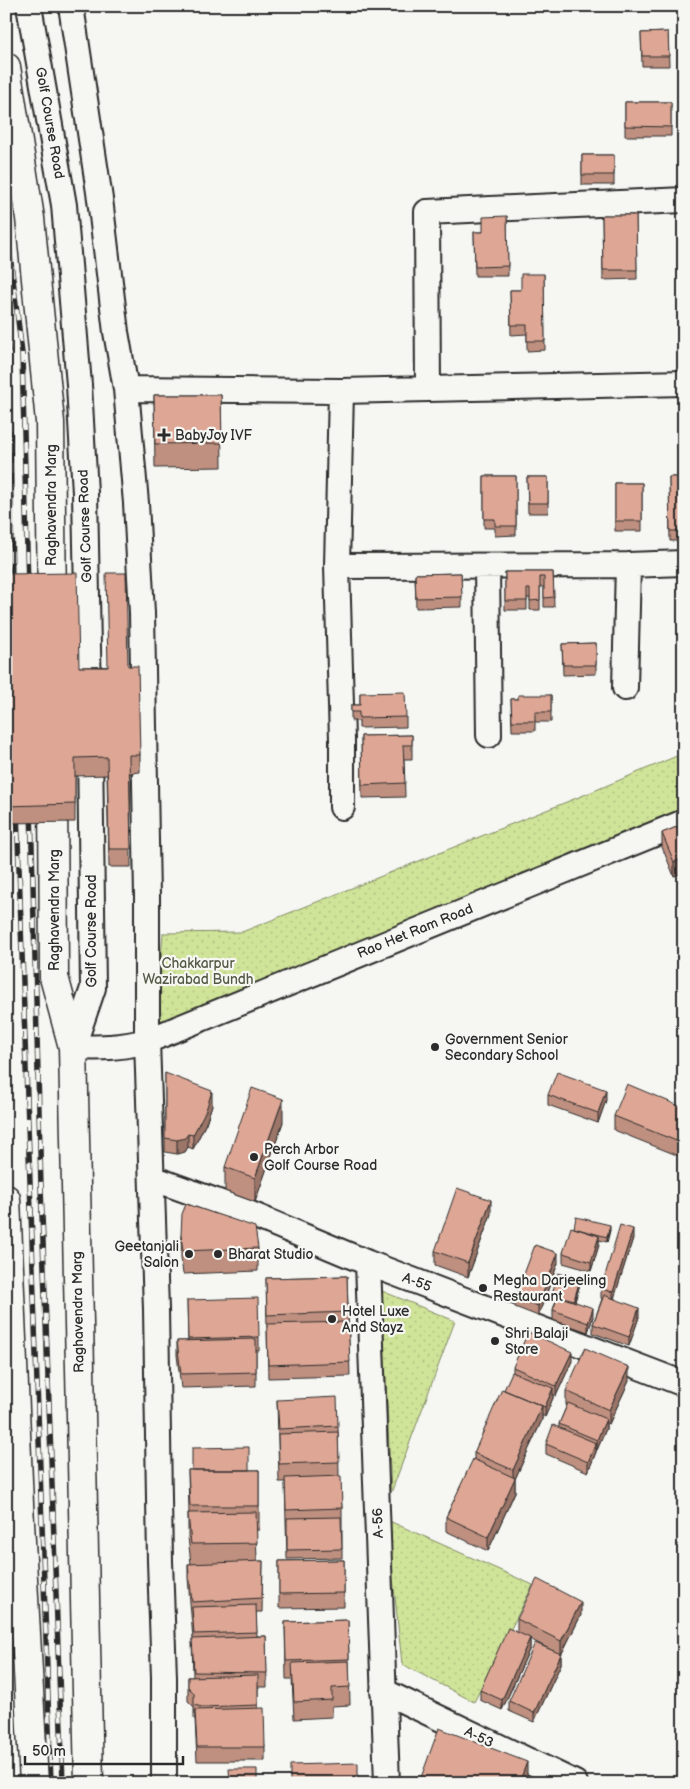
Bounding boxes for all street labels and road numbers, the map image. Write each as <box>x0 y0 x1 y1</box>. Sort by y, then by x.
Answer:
street label: Golf Course Road <box>32 66 68 180</box>
street label: Raghavendra Marg <box>43 444 60 566</box>
street label: Golf Course Road <box>75 469 95 583</box>
street label: Raghavendra Marg <box>46 849 63 971</box>
street label: Golf Course Road <box>83 874 100 988</box>
street label: Rao Het Ram Road <box>355 900 475 962</box>
street label: Raghavendra Marg <box>68 1251 88 1373</box>
street label: A-55 <box>400 1269 434 1295</box>
street label: A-56 <box>369 1507 387 1538</box>
street label: A-53 <box>462 1723 496 1751</box>

